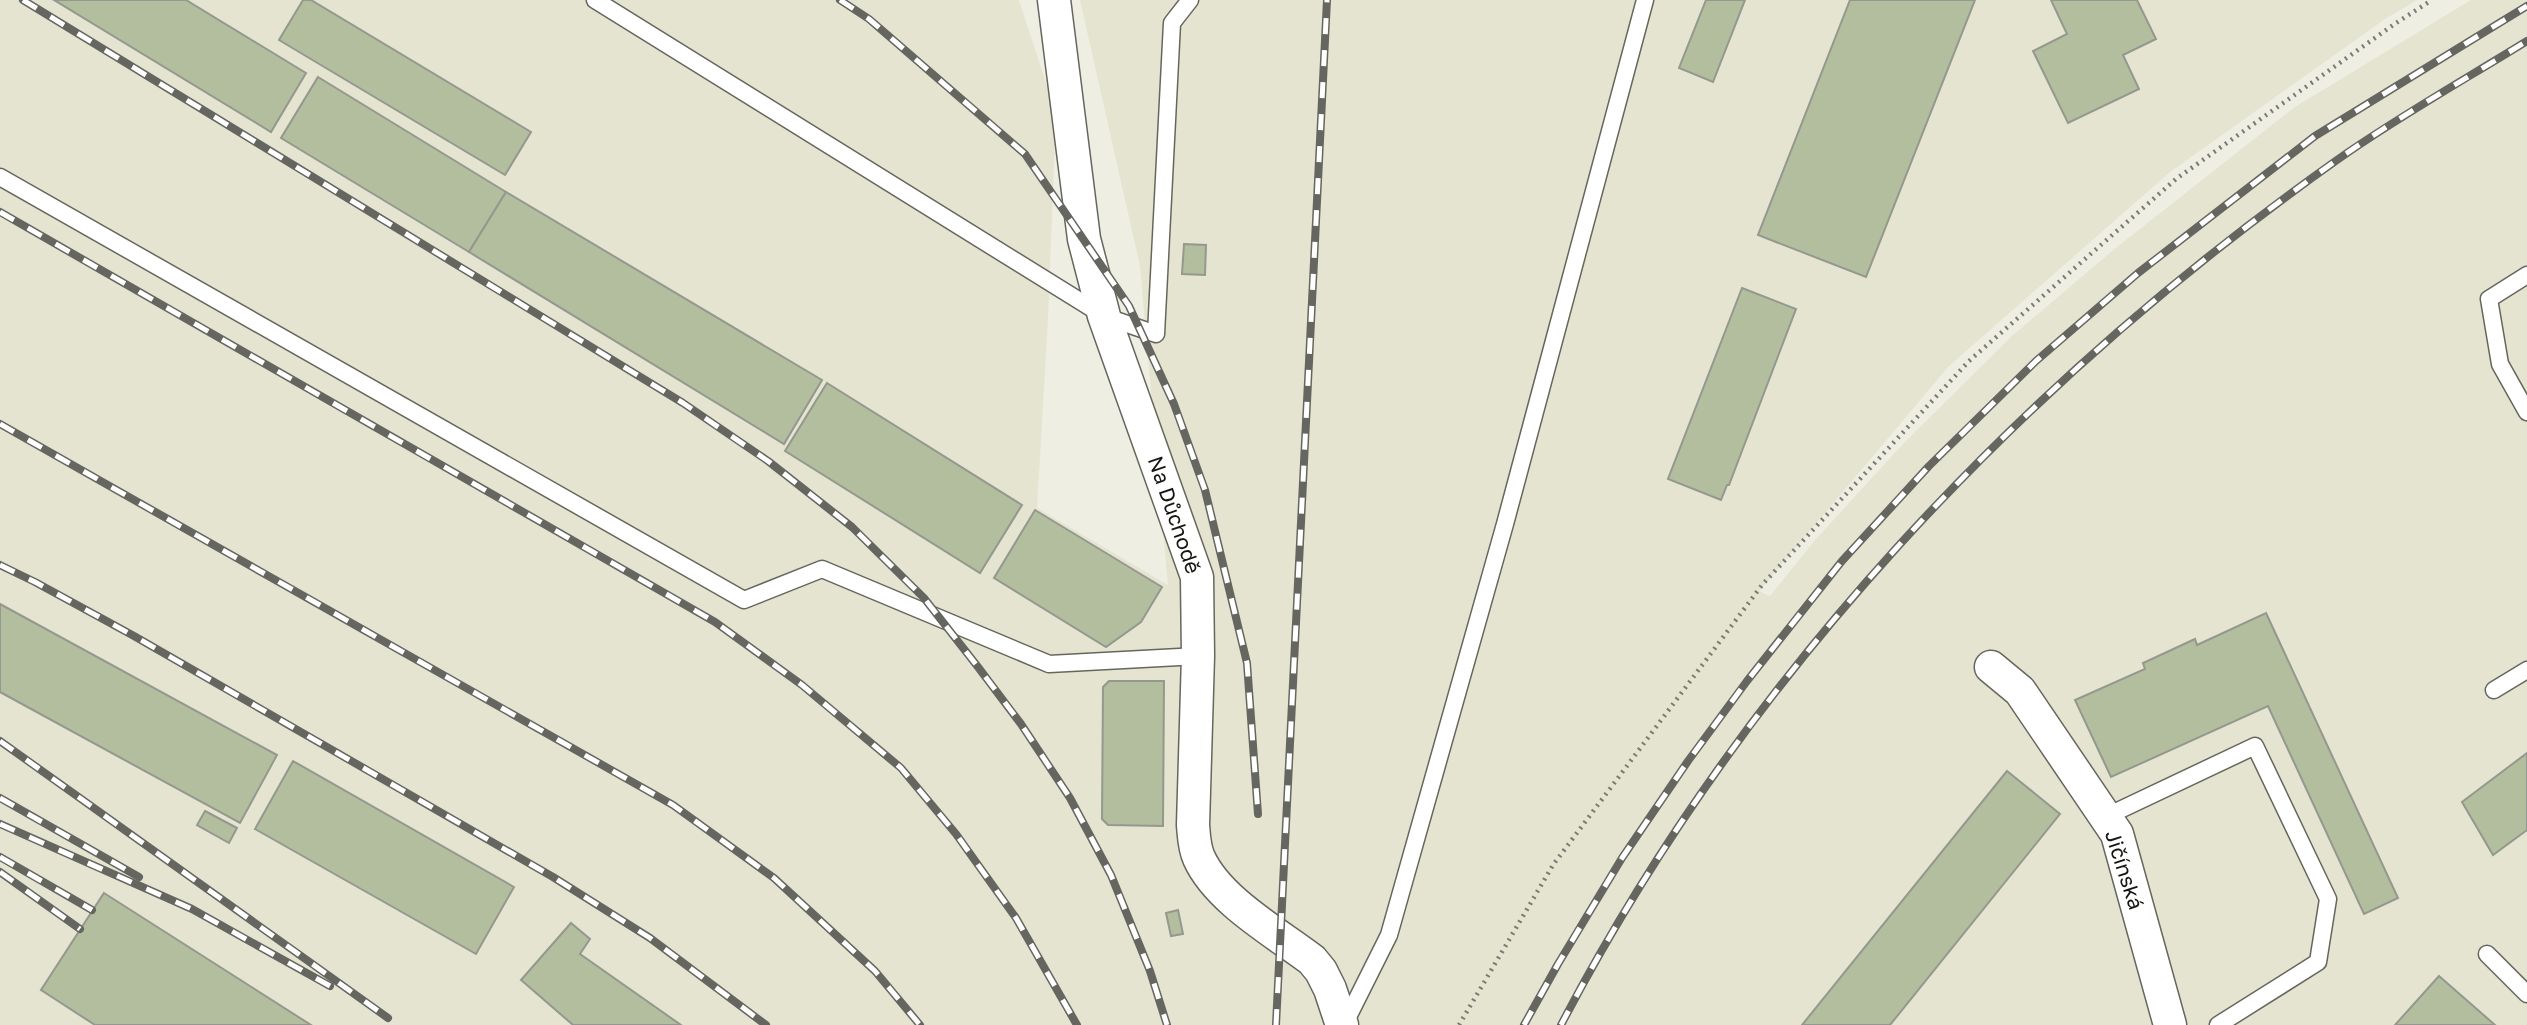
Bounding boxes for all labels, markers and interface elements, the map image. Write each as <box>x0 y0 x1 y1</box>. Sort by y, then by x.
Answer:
street label: Na Důchodě <box>1143 453 1207 577</box>
street label: Jičínská <box>2100 827 2150 913</box>

